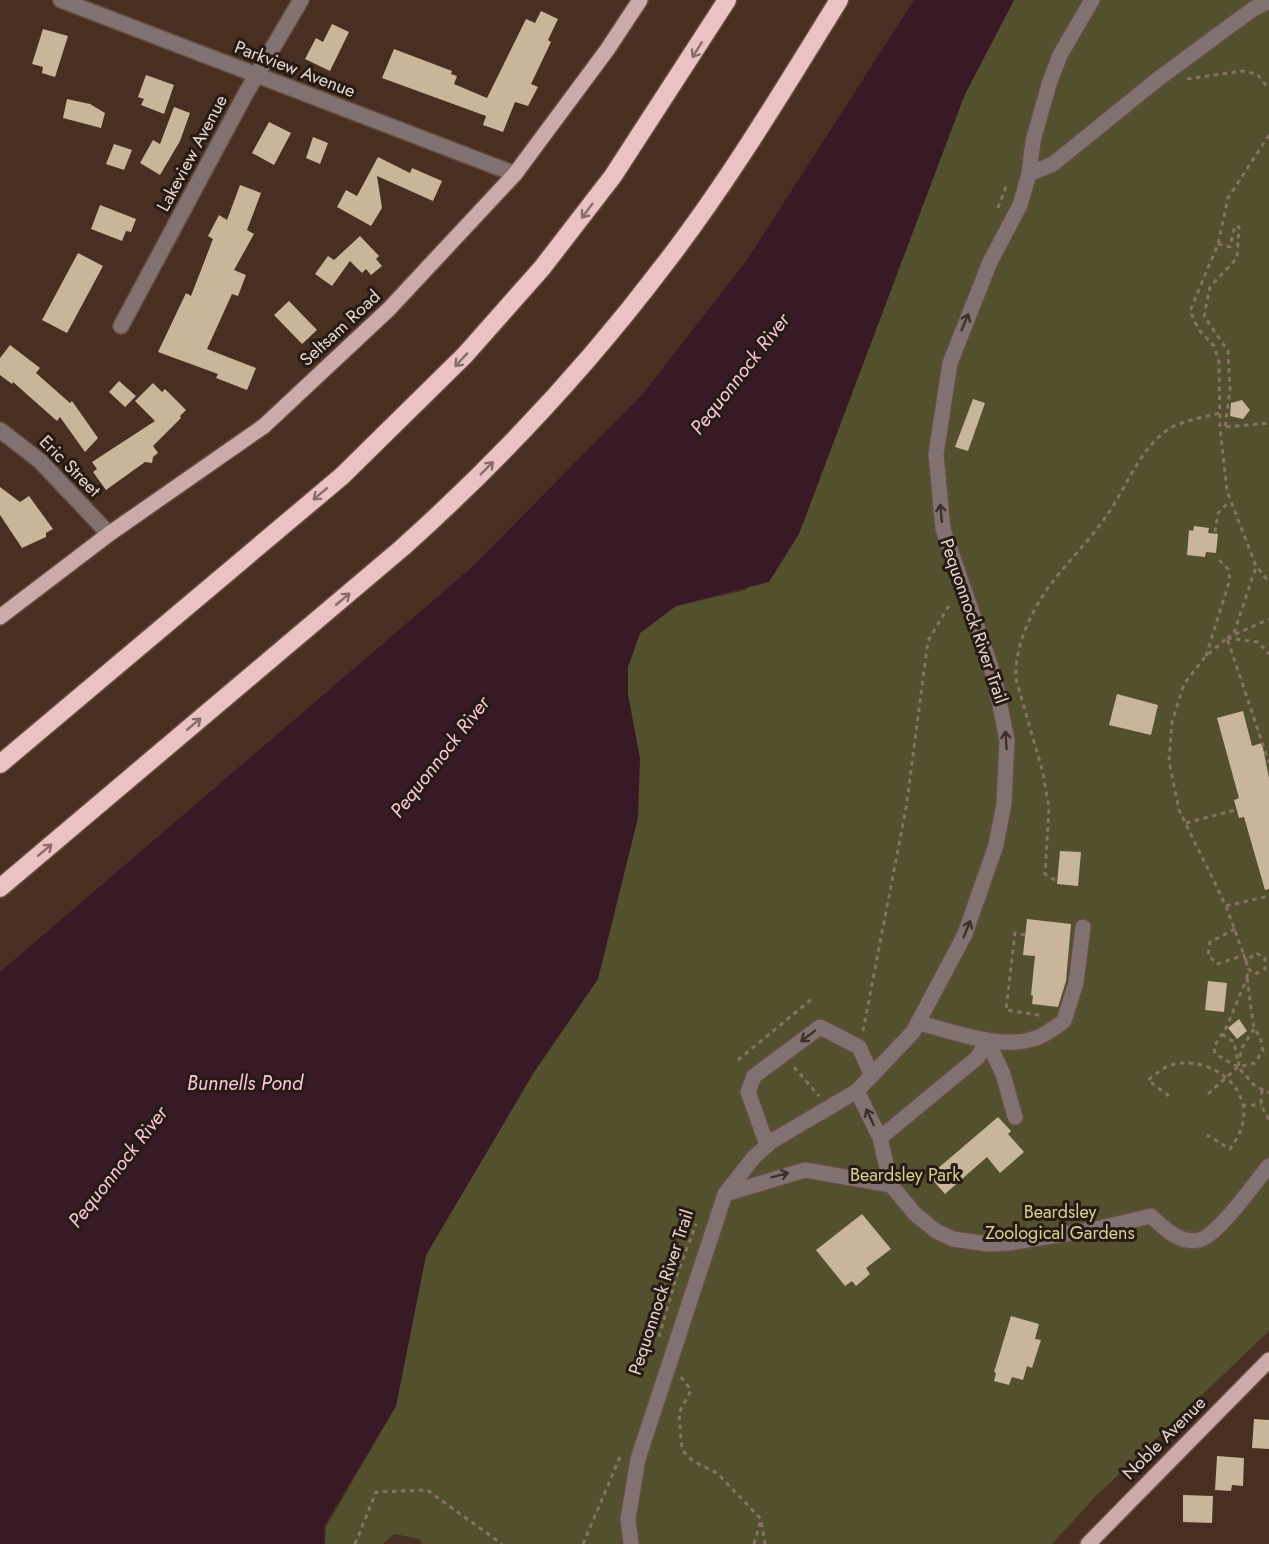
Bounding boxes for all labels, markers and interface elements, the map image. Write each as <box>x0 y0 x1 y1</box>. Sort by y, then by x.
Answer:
street label: Parkview Avenue <box>231 34 359 104</box>
one-way arrow <box>690 41 702 58</box>
street label: Lakeview Avenue <box>150 90 234 216</box>
one-way arrow <box>581 202 593 218</box>
street label: Seltsam Road <box>294 284 386 372</box>
water label: Pequonnock River <box>683 306 798 441</box>
one-way arrow <box>960 313 971 331</box>
one-way arrow <box>454 352 468 367</box>
street label: Eric Street <box>33 429 107 503</box>
one-way arrow <box>480 461 495 475</box>
one-way arrow <box>313 487 328 501</box>
one-way arrow <box>935 503 946 523</box>
street label: Pequonnock River Trail <box>934 535 1014 707</box>
one-way arrow <box>335 592 350 606</box>
water label: Pequonnock River <box>383 689 498 824</box>
one-way arrow <box>186 718 202 731</box>
one-way arrow <box>1000 730 1011 750</box>
one-way arrow <box>37 843 52 857</box>
one-way arrow <box>962 920 973 938</box>
one-way arrow <box>800 1029 816 1042</box>
water label: Bunnells Pond <box>187 1069 304 1098</box>
water label: Pequonnock River <box>61 1099 176 1234</box>
one-way arrow <box>864 1109 875 1127</box>
park label: Beardsley Park <box>850 1162 960 1188</box>
one-way arrow <box>770 1169 789 1181</box>
park label: Beardsley Zoological Gardens <box>985 1199 1135 1246</box>
street label: Pequonnock River Trail <box>622 1206 700 1378</box>
street label: Noble Avenue <box>1116 1390 1212 1486</box>

